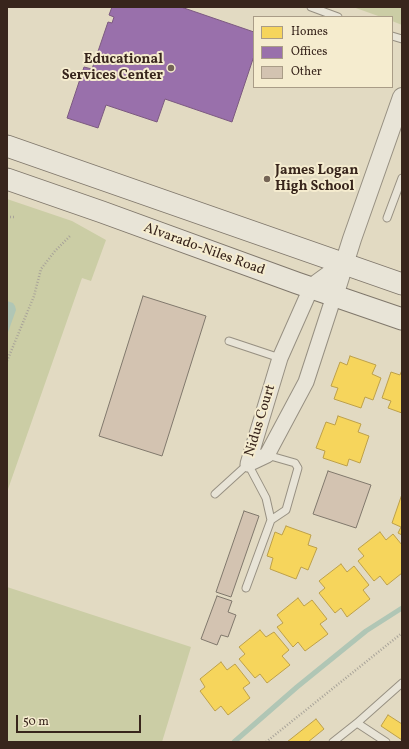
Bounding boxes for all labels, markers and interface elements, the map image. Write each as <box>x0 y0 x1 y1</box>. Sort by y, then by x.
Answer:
legend <box>253 16 393 88</box>
text: Homes <box>291 24 328 40</box>
text: Offices <box>291 44 327 60</box>
place label: Educational Services Center <box>62 52 163 84</box>
marker: Educational Services Center <box>166 63 176 73</box>
text: Other <box>291 64 322 80</box>
place label: James Logan High School <box>275 163 358 196</box>
marker: James Logan High School <box>262 174 272 184</box>
street label: Alvarado-Niles Road <box>141 220 267 280</box>
street label: Nidus Court <box>242 383 280 459</box>
scale bar <box>18 707 143 733</box>
text: 50 m <box>23 714 49 730</box>

